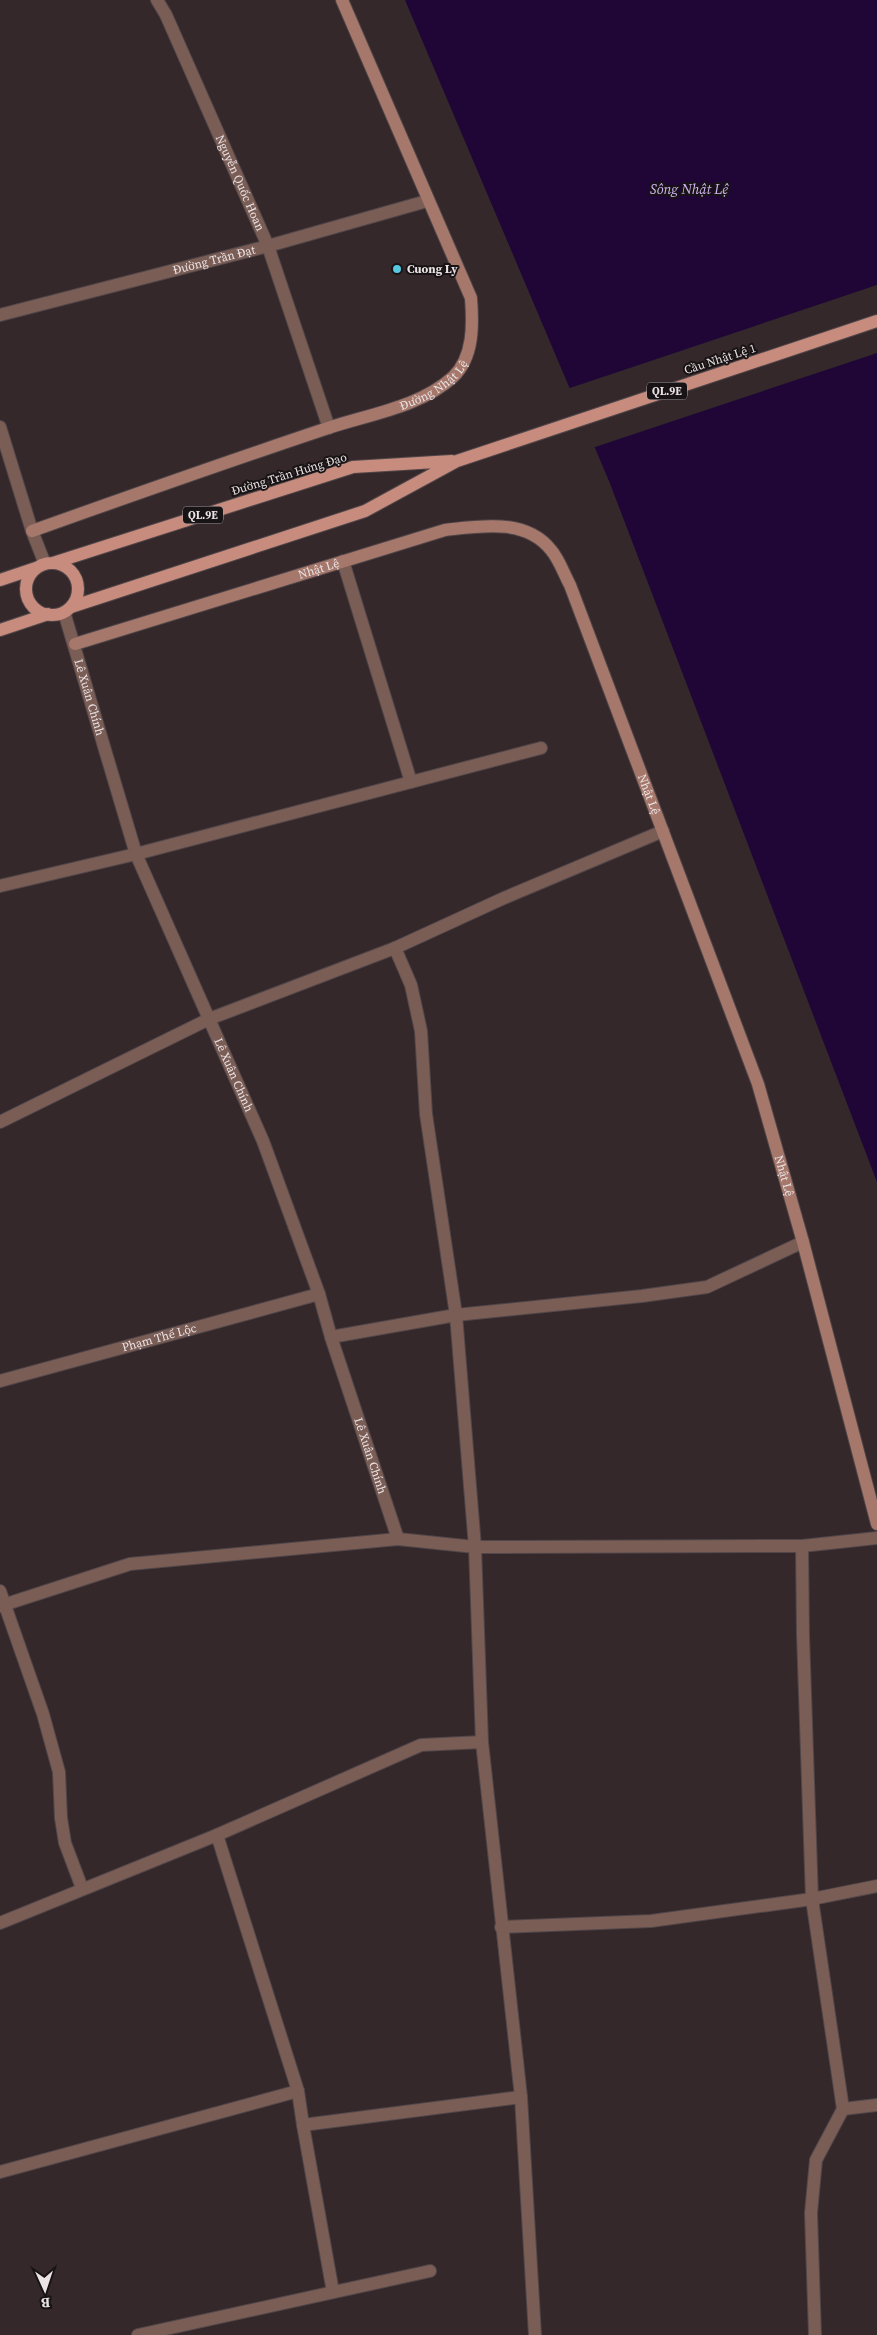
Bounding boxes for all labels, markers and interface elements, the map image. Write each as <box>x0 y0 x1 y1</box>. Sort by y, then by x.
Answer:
street label: Nguyễn Quốc Hoan <box>212 132 268 233</box>
water label: Sông Nhật Lệ <box>650 179 729 199</box>
street label: Đường Trần Đạt <box>171 242 257 278</box>
place label: Cuong Ly <box>407 261 458 277</box>
marker: Cuong Ly <box>391 263 403 275</box>
street label: Cầu Nhật Lệ 1 <box>682 340 758 378</box>
street label: Đường Nhật Lệ <box>397 357 472 414</box>
road number: QL.9E <box>647 382 687 400</box>
street label: Đường Trần Hưng Đạo <box>229 449 349 499</box>
road number: QL.9E <box>183 506 223 524</box>
street label: Nhật Lệ <box>296 555 341 583</box>
street label: Lê Xuân Chính <box>70 657 108 738</box>
street label: Nhật Lệ <box>634 772 664 817</box>
street label: Lê Xuân Chính <box>210 1035 257 1114</box>
street label: Nhật Lệ <box>771 1153 798 1198</box>
street label: Phạm Thế Lộc <box>120 1320 198 1355</box>
street label: Lê Xuân Chính <box>350 1416 390 1496</box>
north arrow <box>20 2265 70 2315</box>
text: B <box>41 2293 51 2313</box>

